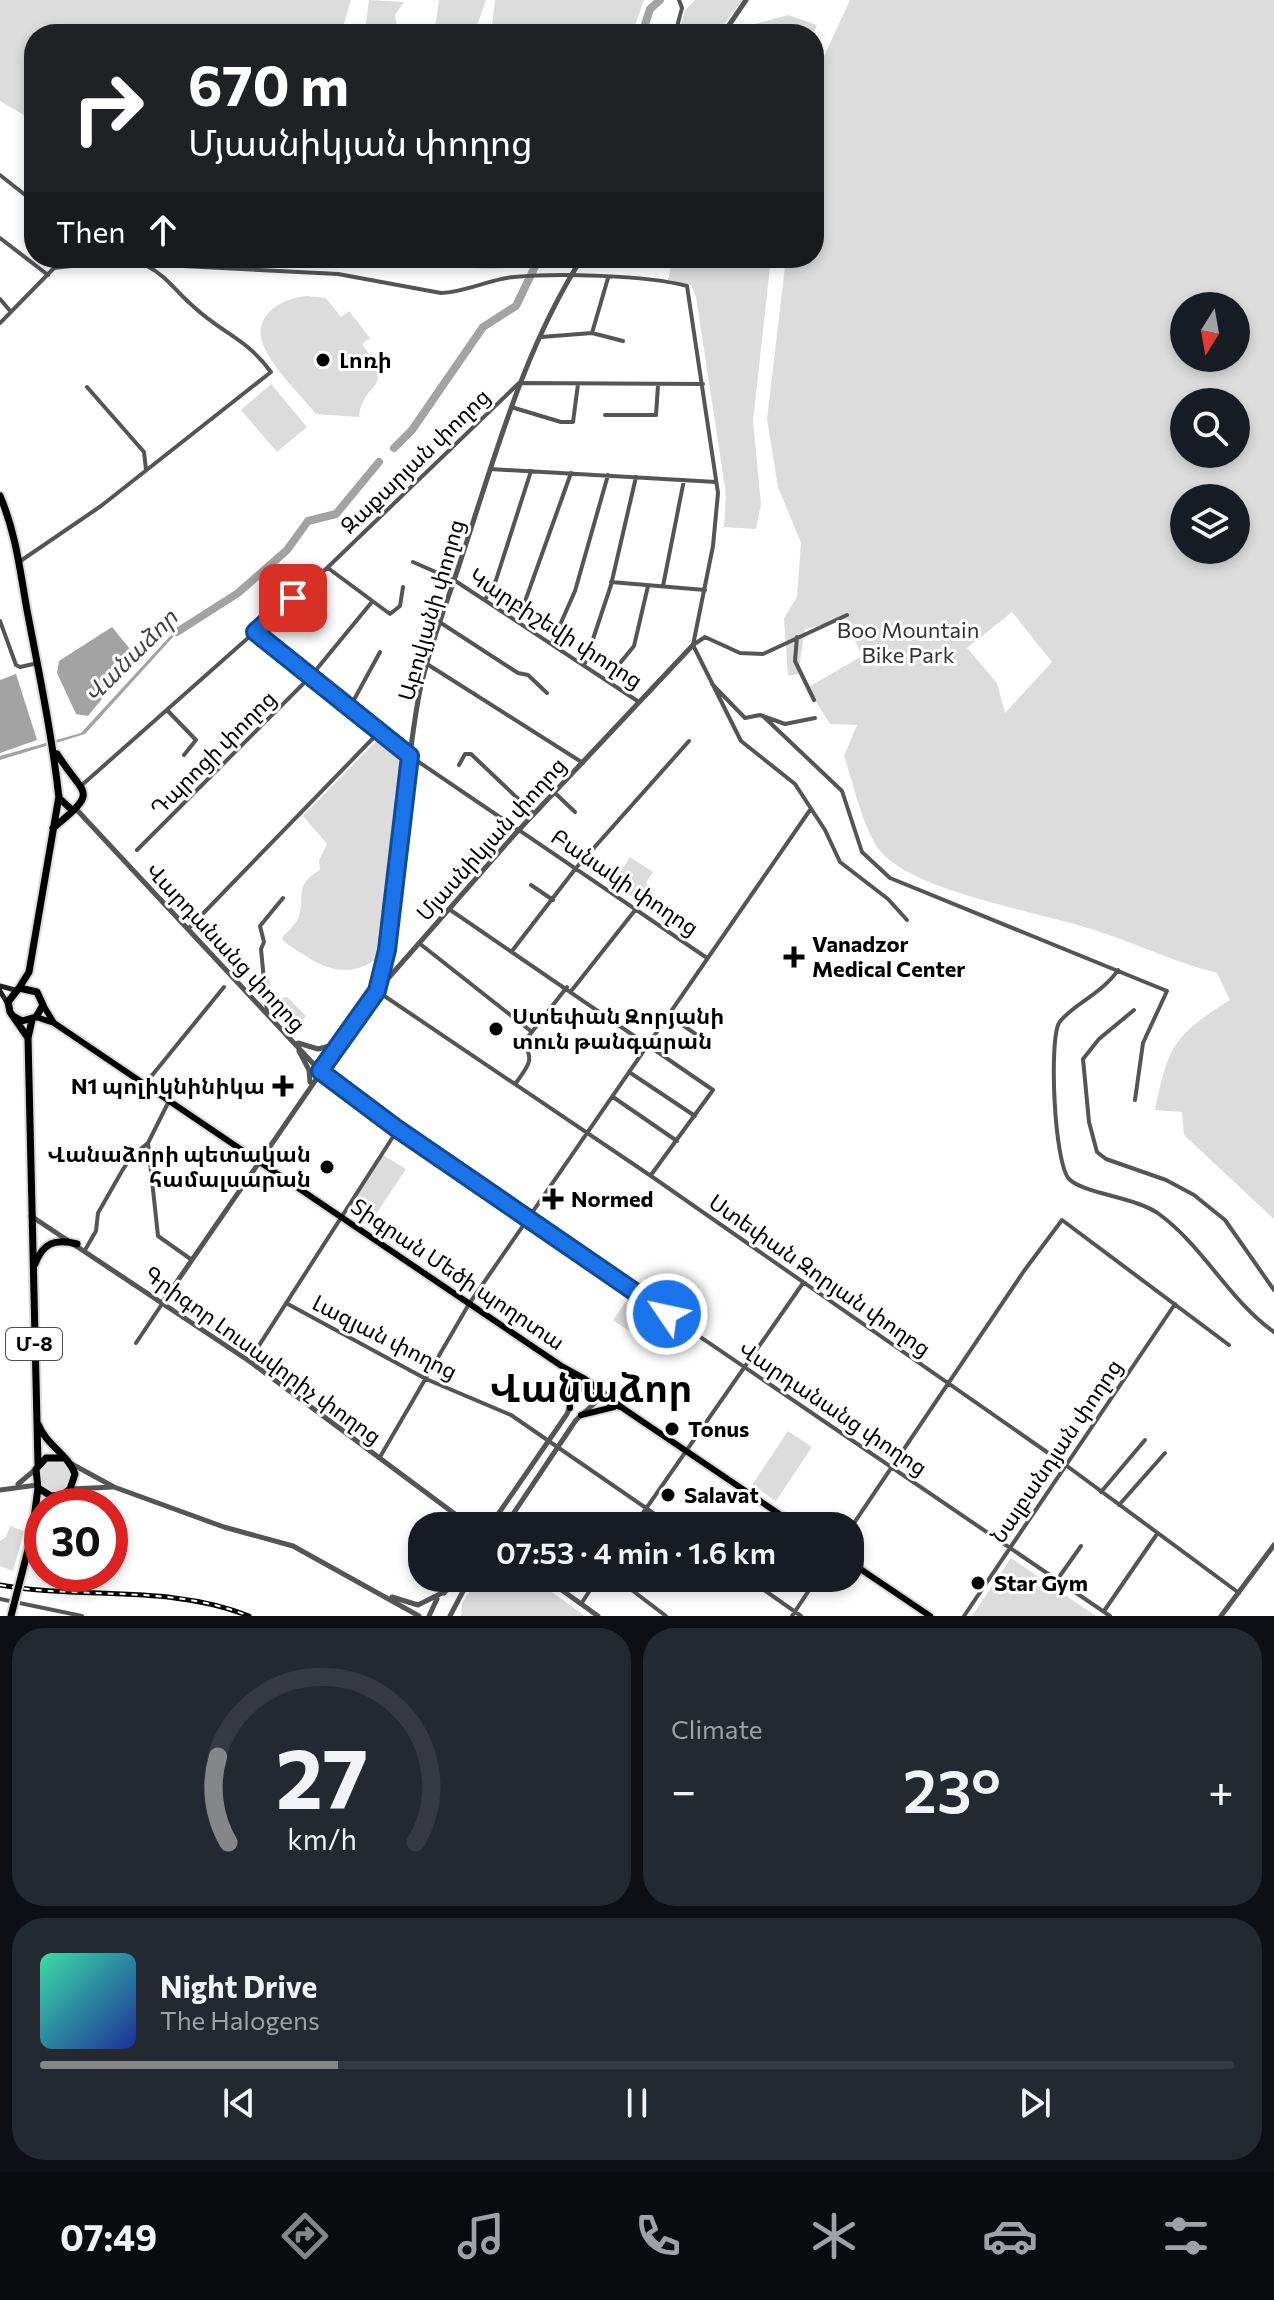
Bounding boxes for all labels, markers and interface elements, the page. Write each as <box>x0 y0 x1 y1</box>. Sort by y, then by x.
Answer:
text: 670 m <box>188 49 349 118</box>
icon: right <box>56 56 160 160</box>
text: Մյասնիկյան փողոց <box>188 119 533 163</box>
icon: ahead <box>141 208 185 252</box>
text: Then <box>56 212 125 249</box>
north arrow <box>1170 292 1250 372</box>
map controls <box>1170 292 1250 564</box>
place label: Լոռի <box>339 346 392 373</box>
marker: Լոռի <box>314 351 332 369</box>
street label: Զաքարյան փողոց <box>334 382 495 539</box>
button: search <box>1170 388 1250 468</box>
button: layers <box>1170 484 1250 564</box>
street label: Աբովյանի փողոց <box>392 516 469 704</box>
street label: Կարբիշեվի փողոց <box>465 561 648 694</box>
pin <box>259 564 327 632</box>
icon: arrive <box>271 576 315 620</box>
water label: Վանաձոր <box>77 602 184 708</box>
park label: Boo Mountain Bike Park <box>837 616 979 668</box>
street label: Դպրոցի փողոց <box>144 684 281 821</box>
street label: Մյասնիկյան փողոց <box>410 751 571 926</box>
street label: Բանակի փողոց <box>546 822 704 941</box>
street label: Վարդանանց փողոց <box>141 856 312 1037</box>
place label: Vanadzor Medical Center <box>812 930 965 982</box>
marker: Vanadzor Medical Center <box>783 946 805 968</box>
place label: Ստեփան Զորյանի տուն թանգարան <box>512 1002 724 1054</box>
marker: Ստեփան Զորյանի տուն թանգարան <box>487 1020 505 1038</box>
place label: N1 պոլիկնինիկա <box>71 1072 265 1099</box>
marker: N1 պոլիկնինիկա <box>272 1075 294 1097</box>
place label: Վանաձորի պետական համալսարան <box>47 1140 311 1192</box>
marker: Վանաձորի պետական համալսարան <box>318 1158 336 1176</box>
place label: Normed <box>571 1185 653 1212</box>
marker: Normed <box>542 1188 564 1210</box>
street label: Ստեփան Զորյան փողոց <box>704 1188 936 1362</box>
street label: Տիգրան Մեծի պողոտա <box>346 1192 570 1355</box>
street label: Գրիգոր Լուսավորիչ փողոց <box>140 1260 387 1450</box>
position arrow <box>625 1272 709 1356</box>
street label: Լազյան փողոց <box>308 1288 462 1385</box>
road number: Մ-8 <box>6 1328 62 1360</box>
street label: Վարդանանց փողոց <box>734 1334 933 1481</box>
street label: Նալբանդյան փողոց <box>984 1354 1127 1548</box>
district label: Վանաձոր <box>489 1363 693 1411</box>
place label: Tonus <box>688 1415 749 1442</box>
marker: Tonus <box>663 1420 681 1438</box>
place label: Salavat <box>684 1481 759 1508</box>
marker: Salavat <box>659 1486 677 1504</box>
speed limit sign: 30 <box>24 1488 128 1592</box>
text: 07:53 · 4 min · 1.6 km <box>496 1533 776 1570</box>
place label: Star Gym <box>994 1569 1088 1596</box>
marker: Star Gym <box>969 1574 987 1592</box>
text: Climate <box>671 1713 763 1744</box>
text: 27 <box>275 1724 368 1826</box>
text: 23° <box>903 1752 1001 1825</box>
text: − <box>671 1762 696 1816</box>
text: + <box>1208 1762 1234 1816</box>
text: km/h <box>287 1821 356 1856</box>
text: Night Drive <box>160 1967 317 2004</box>
text: The Halogens <box>160 2004 320 2035</box>
icon: previous <box>217 2081 261 2125</box>
icon: pause <box>615 2081 659 2125</box>
icon: next <box>1013 2081 1057 2125</box>
icon: directions <box>277 2208 333 2264</box>
icon: music <box>453 2208 509 2264</box>
icon: phone <box>630 2208 686 2264</box>
icon: climate <box>806 2208 862 2264</box>
icon: car <box>982 2208 1038 2264</box>
icon: filters <box>1158 2208 1214 2264</box>
text: 07:49 <box>60 2214 157 2258</box>

